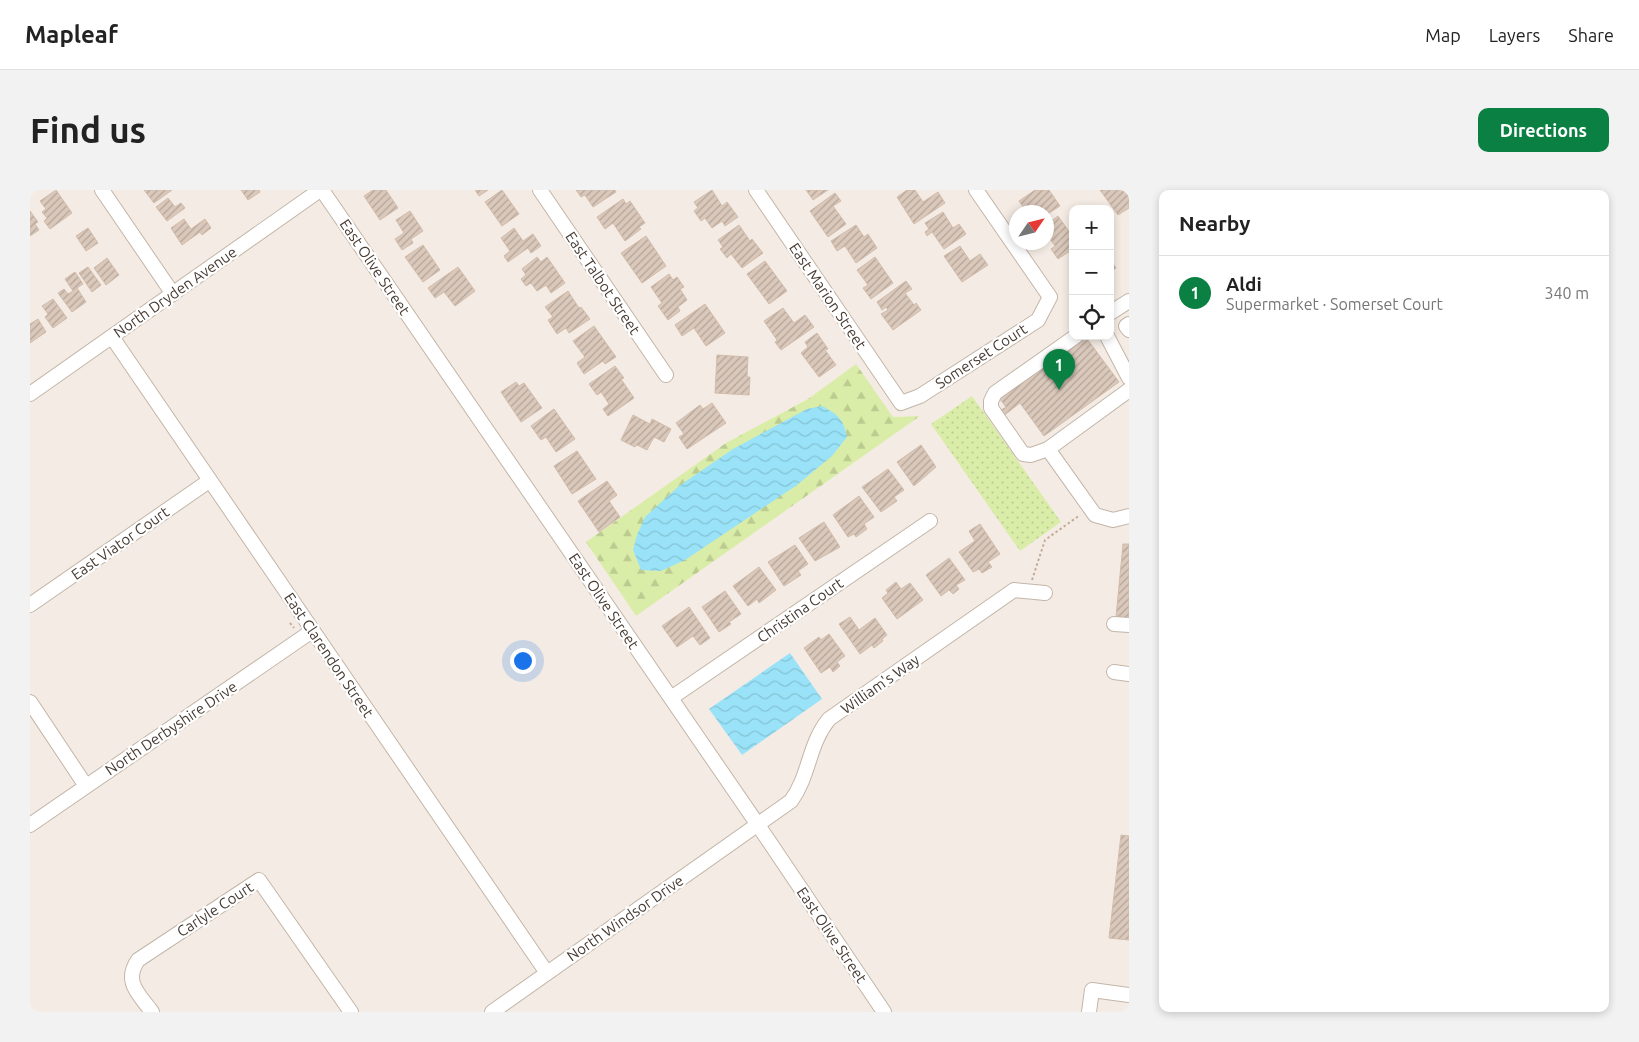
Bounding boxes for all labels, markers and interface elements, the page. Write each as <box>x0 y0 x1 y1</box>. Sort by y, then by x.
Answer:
text: Mapleaf <box>25 21 118 48</box>
text: Map <box>1425 25 1461 45</box>
text: Layers <box>1489 25 1540 45</box>
text: Share <box>1568 25 1614 45</box>
button: Directions <box>1478 108 1609 152</box>
text: Find us <box>30 110 146 150</box>
north arrow <box>1009 205 1054 250</box>
map controls <box>1069 205 1114 340</box>
button: + <box>1069 205 1114 250</box>
text: Nearby <box>1179 211 1250 235</box>
street label: East Olive Street <box>337 216 413 318</box>
street label: East Talbot Street <box>562 228 644 338</box>
street label: East Marion Street <box>786 240 870 353</box>
street label: North Dryden Avenue <box>110 243 240 341</box>
button: − <box>1069 250 1114 295</box>
text: Aldi <box>1226 273 1262 295</box>
text: 1 <box>1190 284 1200 302</box>
text: 340 m <box>1544 284 1589 302</box>
button: locate <box>1069 295 1114 340</box>
text: Supermarket · Somerset Court <box>1226 295 1443 313</box>
street label: Somerset Court <box>932 320 1030 392</box>
pin: 1 <box>1043 349 1075 390</box>
street label: East Viator Court <box>68 503 172 583</box>
street label: East Olive Street <box>566 550 642 652</box>
street label: Christina Court <box>754 574 846 646</box>
street label: East Clarendon Street <box>281 589 377 721</box>
your location <box>510 648 536 674</box>
street label: William's Way <box>838 651 922 717</box>
street label: North Derbyshire Drive <box>102 678 240 778</box>
street label: North Windsor Drive <box>564 871 686 965</box>
street label: Carlyle Court <box>174 878 256 940</box>
street label: East Olive Street <box>794 884 870 986</box>

